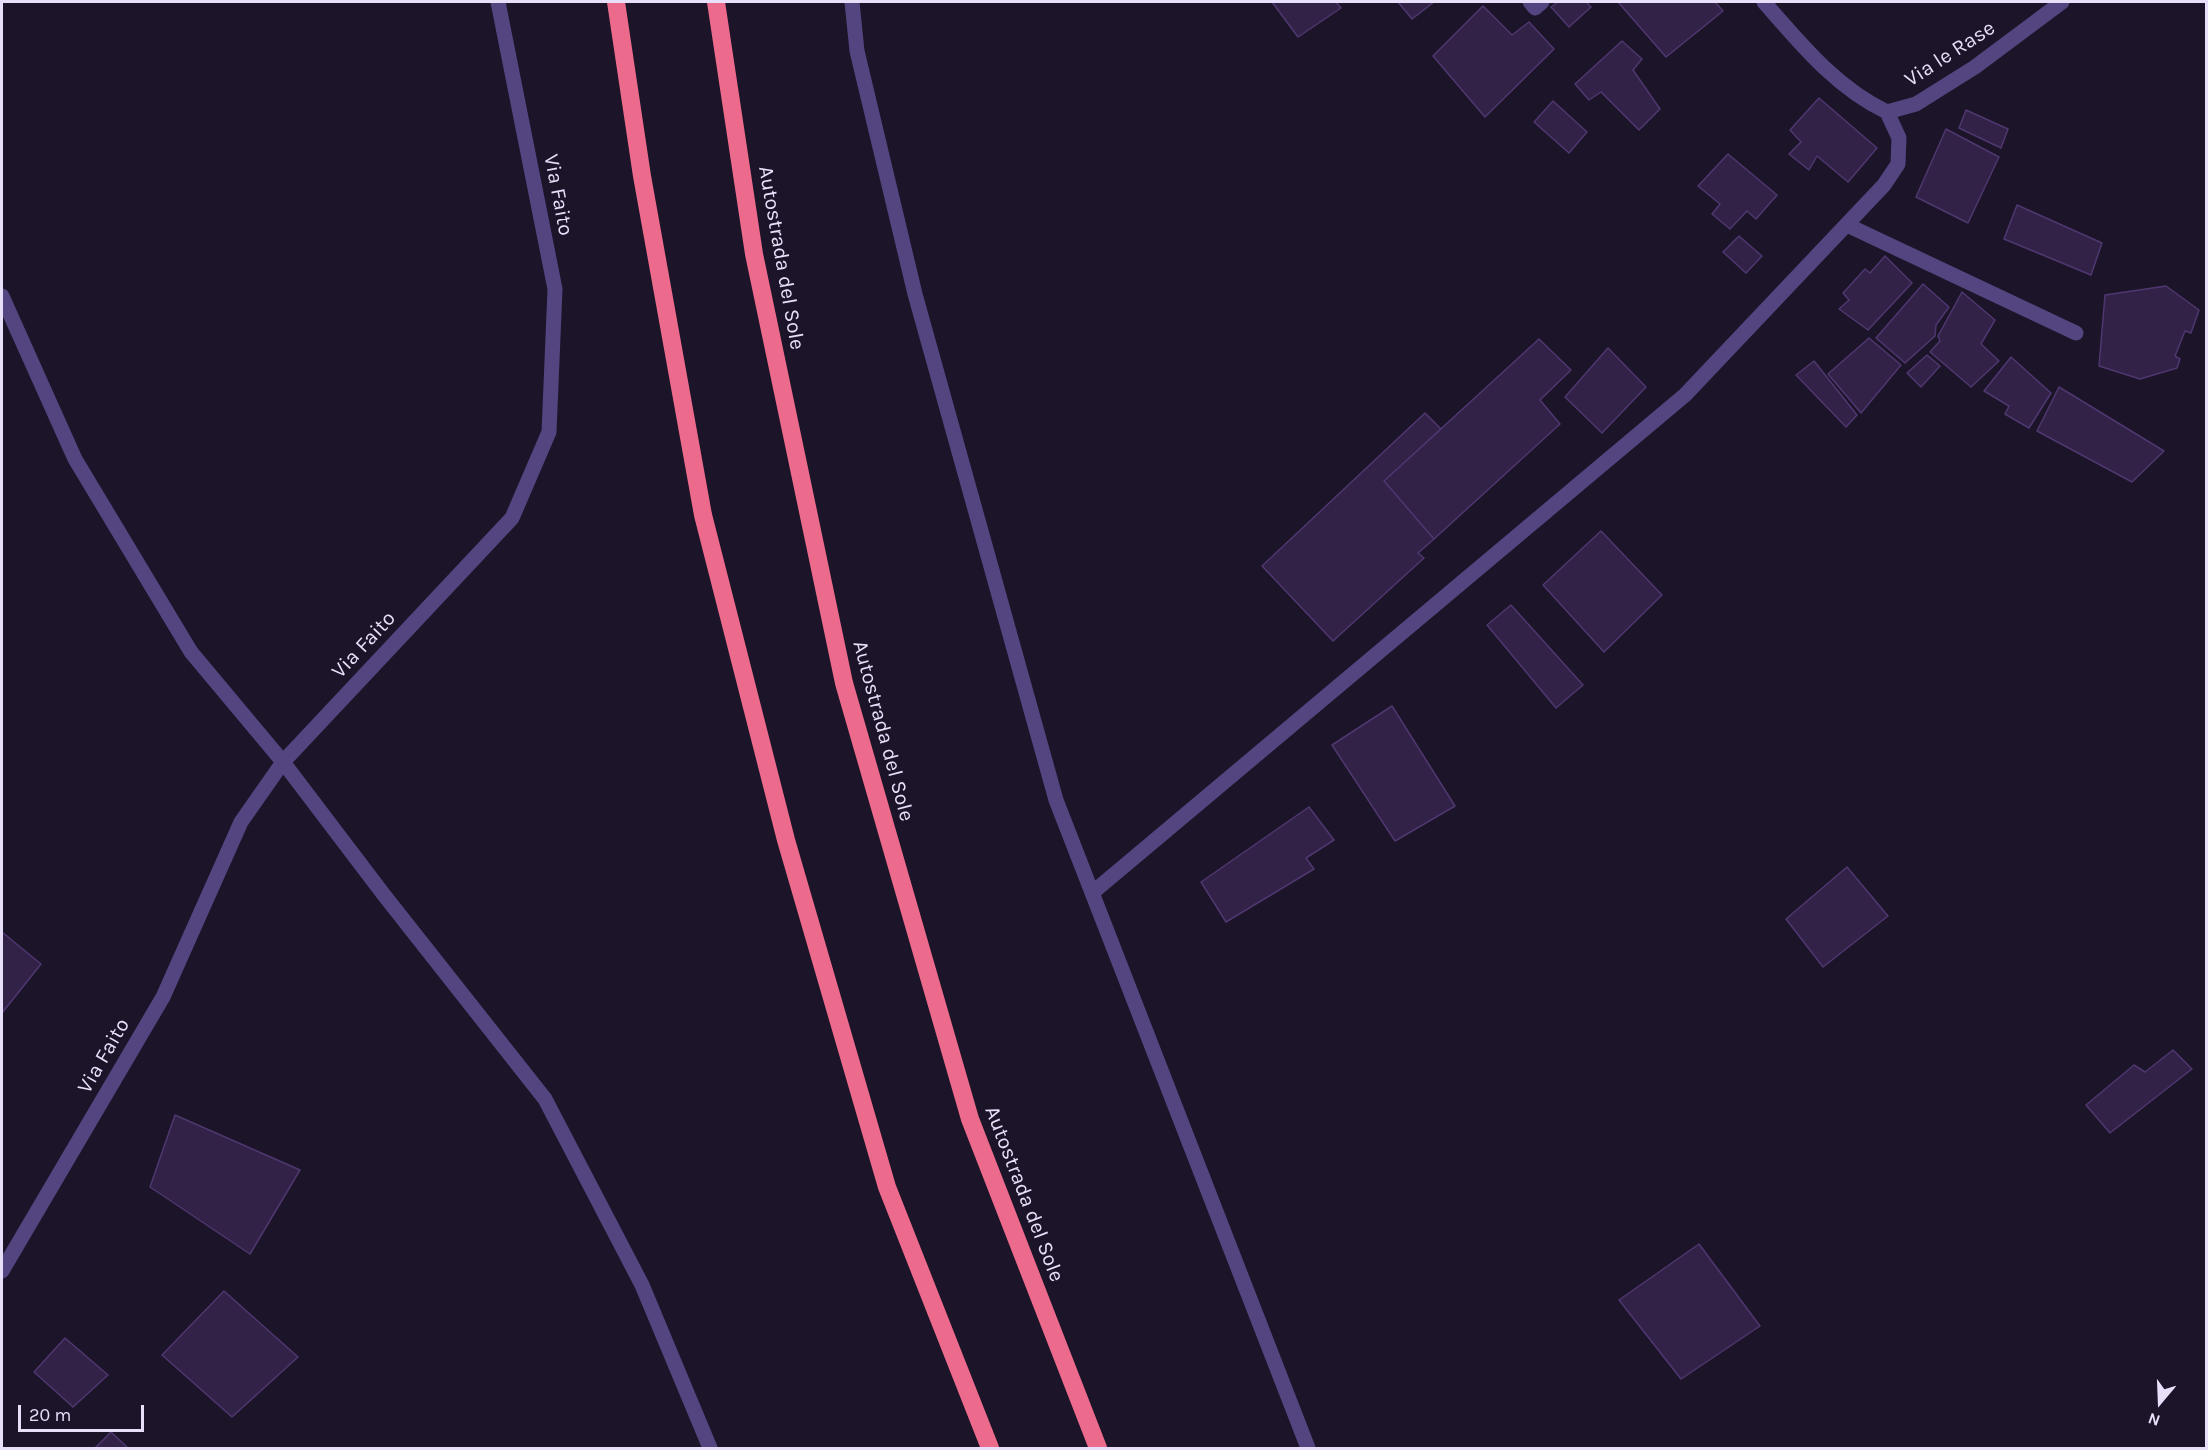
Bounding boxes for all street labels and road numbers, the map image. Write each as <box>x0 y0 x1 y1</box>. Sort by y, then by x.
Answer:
street label: Via le Rase <box>1900 16 2000 92</box>
street label: Via Faito <box>538 152 578 238</box>
street label: Autostrada del Sole <box>752 164 810 352</box>
street label: Via Faito <box>327 606 401 684</box>
street label: Autostrada del Sole <box>847 638 919 824</box>
street label: Via Faito <box>73 1014 135 1098</box>
street label: Autostrada del Sole <box>979 1103 1069 1285</box>

